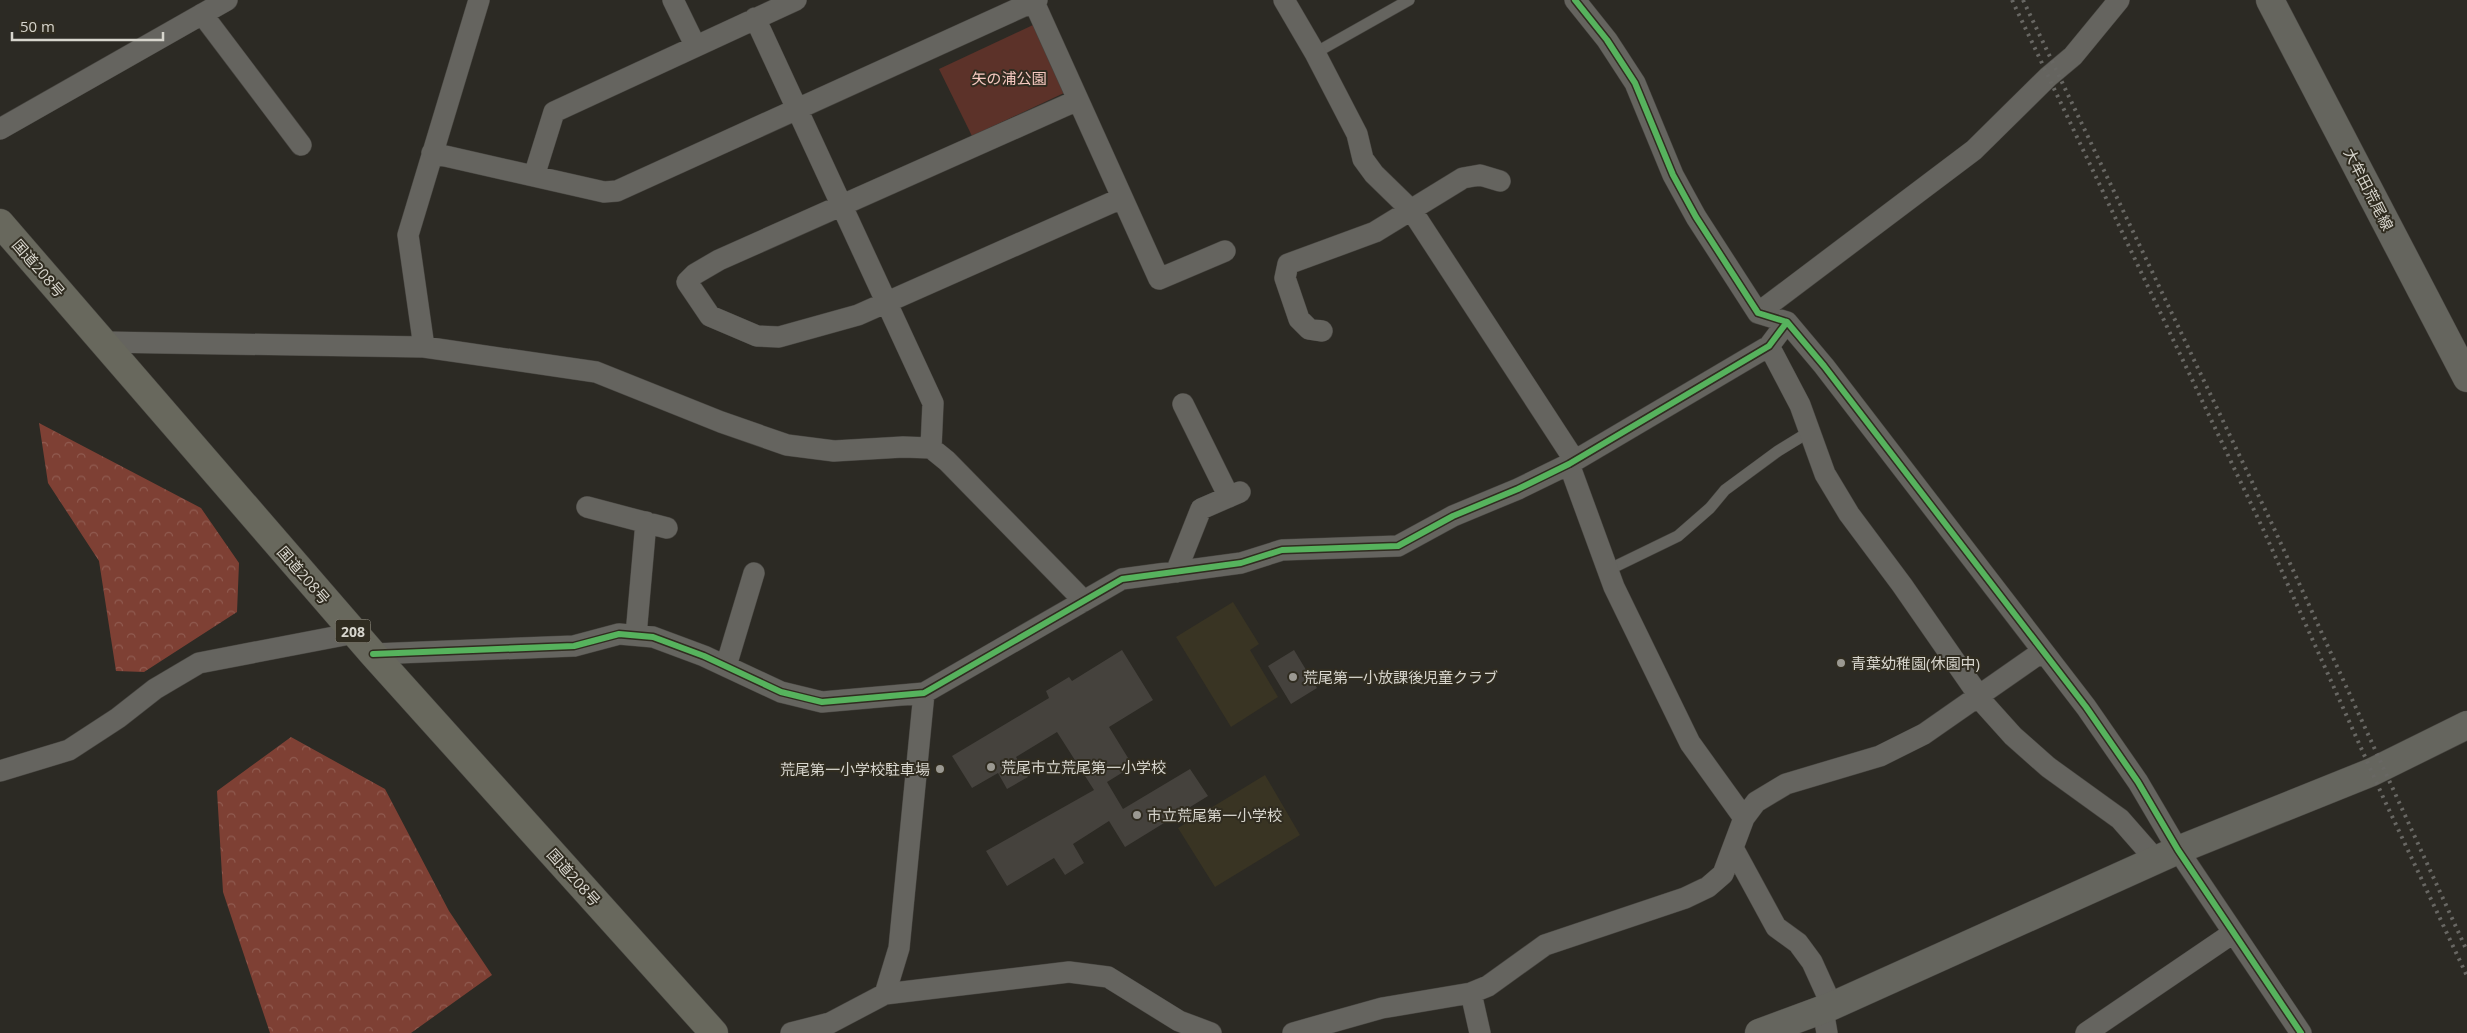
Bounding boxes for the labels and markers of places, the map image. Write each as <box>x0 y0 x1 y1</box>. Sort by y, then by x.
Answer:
place label: 青葉幼稚園(休園中) <box>1851 653 1980 673</box>
marker: 青葉幼稚園(休園中) <box>1835 657 1847 669</box>
place label: 荒尾第一小放課後児童クラブ <box>1303 667 1498 687</box>
marker: 荒尾第一小放課後児童クラブ <box>1287 671 1299 683</box>
place label: 荒尾市立荒尾第一小学校 <box>1001 757 1166 777</box>
place label: 荒尾第一小学校駐車場 <box>780 759 930 779</box>
marker: 荒尾市立荒尾第一小学校 <box>985 761 997 773</box>
marker: 荒尾第一小学校駐車場 <box>934 763 946 775</box>
place label: 市立荒尾第一小学校 <box>1147 805 1282 825</box>
marker: 市立荒尾第一小学校 <box>1131 809 1143 821</box>

